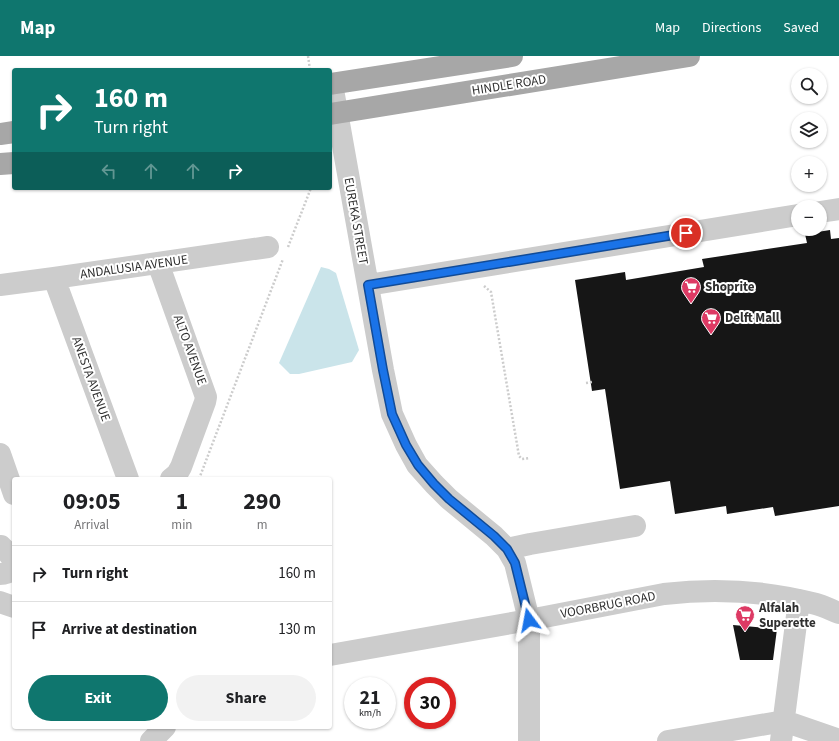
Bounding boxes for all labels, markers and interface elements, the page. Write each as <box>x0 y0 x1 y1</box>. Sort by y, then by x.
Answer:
text: Map <box>20 15 55 42</box>
text: Map <box>655 18 680 38</box>
text: Directions <box>702 18 761 38</box>
text: Saved <box>783 18 819 38</box>
map controls <box>791 68 827 236</box>
button: search <box>791 68 827 104</box>
street label: HINDLE ROAD <box>471 70 547 100</box>
text: 160 m <box>94 78 168 118</box>
icon: right <box>28 84 80 136</box>
button: layers <box>791 112 827 148</box>
text: Turn right <box>94 115 168 140</box>
button: + <box>791 156 827 192</box>
icon: left <box>98 160 120 182</box>
icon: ahead <box>140 160 162 182</box>
icon: ahead <box>182 160 204 182</box>
icon: right <box>224 160 246 182</box>
street label: EUREKA STREET <box>339 176 373 266</box>
button: − <box>791 200 827 236</box>
pin <box>669 216 703 250</box>
icon: arrive <box>675 222 697 244</box>
street label: ANDALUSIA AVENUE <box>79 251 189 283</box>
supermarket icon: Shoprite <box>680 276 702 304</box>
place label: Shoprite <box>705 278 755 296</box>
supermarket icon: Delft Mall <box>700 307 722 335</box>
place label: Delft Mall <box>725 309 780 327</box>
street label: ALTO AVENUE <box>169 312 211 388</box>
street label: ANESTA AVENUE <box>67 334 115 424</box>
text: 09:05 <box>63 484 121 519</box>
text: 1 <box>176 484 188 519</box>
text: 290 <box>243 484 281 519</box>
text: Arrival <box>74 516 109 534</box>
text: min <box>171 516 192 534</box>
text: m <box>257 516 268 534</box>
icon: right <box>28 563 50 585</box>
text: Turn right <box>62 563 128 584</box>
text: 160 m <box>278 563 316 584</box>
street label: VOORBRUG ROAD <box>559 587 657 623</box>
position arrow <box>508 599 550 641</box>
place label: Alfalah Superette <box>758 599 816 632</box>
supermarket icon: Alfalah Superette <box>734 604 756 632</box>
icon: arrive <box>28 619 50 641</box>
text: Arrive at destination <box>62 619 197 640</box>
text: 130 m <box>278 619 316 640</box>
button: Exit <box>28 675 168 721</box>
button: Share <box>176 675 316 721</box>
speed limit sign: 30 <box>404 677 456 729</box>
text: 21 <box>359 684 381 712</box>
text: km/h <box>359 706 381 720</box>

